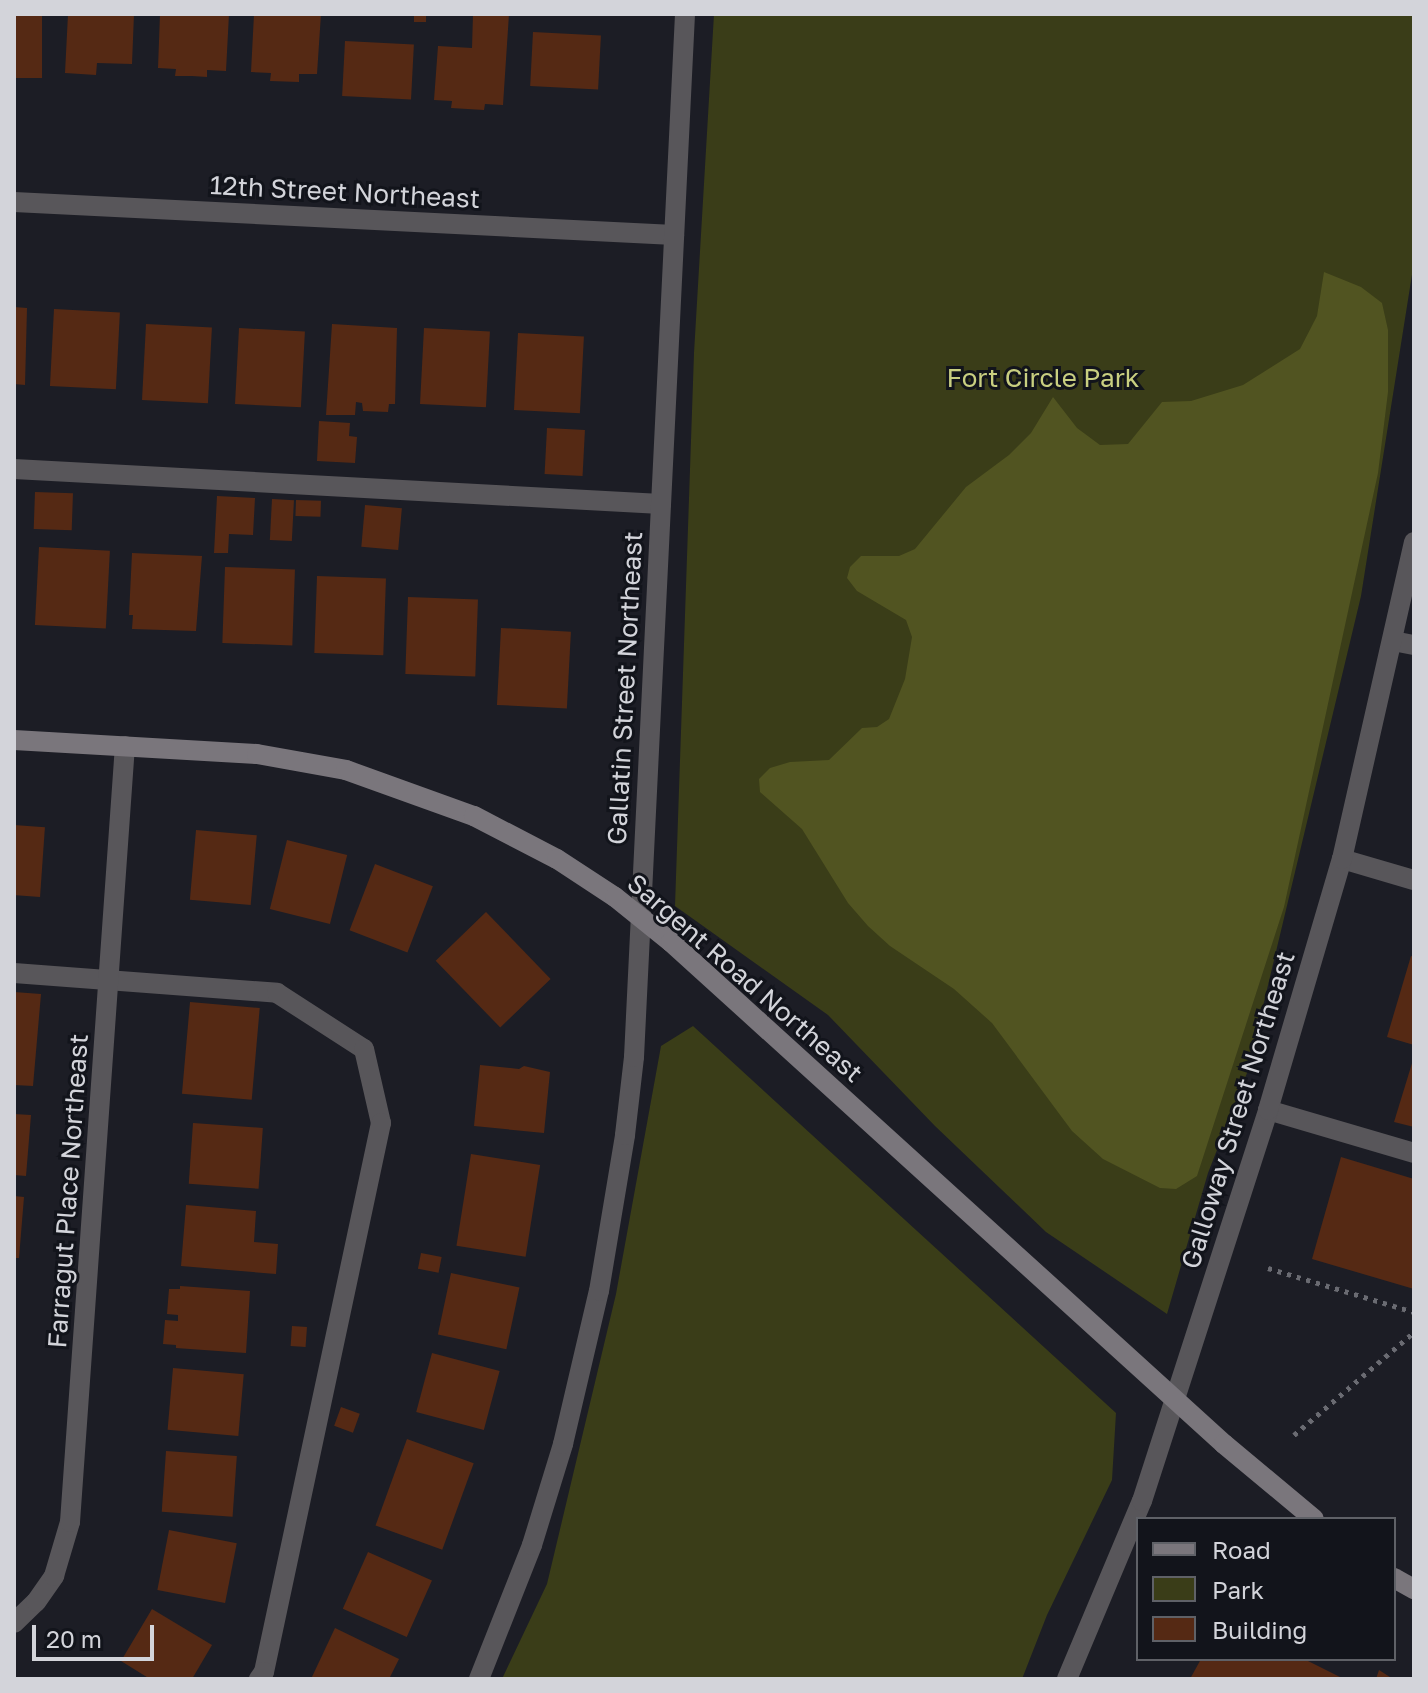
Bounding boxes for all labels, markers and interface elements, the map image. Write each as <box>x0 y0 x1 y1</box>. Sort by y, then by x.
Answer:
street label: 12th Street Northeast <box>209 169 481 215</box>
park label: Fort Circle Park <box>947 362 1139 394</box>
street label: Gallatin Street Northeast <box>601 531 649 845</box>
street label: Sargent Road Northeast <box>621 867 869 1089</box>
street label: Galloway Street Northeast <box>1175 947 1301 1273</box>
street label: Farragut Place Northeast <box>41 1033 95 1349</box>
legend <box>1136 1517 1396 1661</box>
text: Road <box>1212 1535 1271 1564</box>
text: Park <box>1212 1575 1264 1604</box>
scale bar <box>36 1609 158 1659</box>
text: Building <box>1212 1615 1307 1644</box>
text: 20 m <box>46 1624 102 1653</box>

